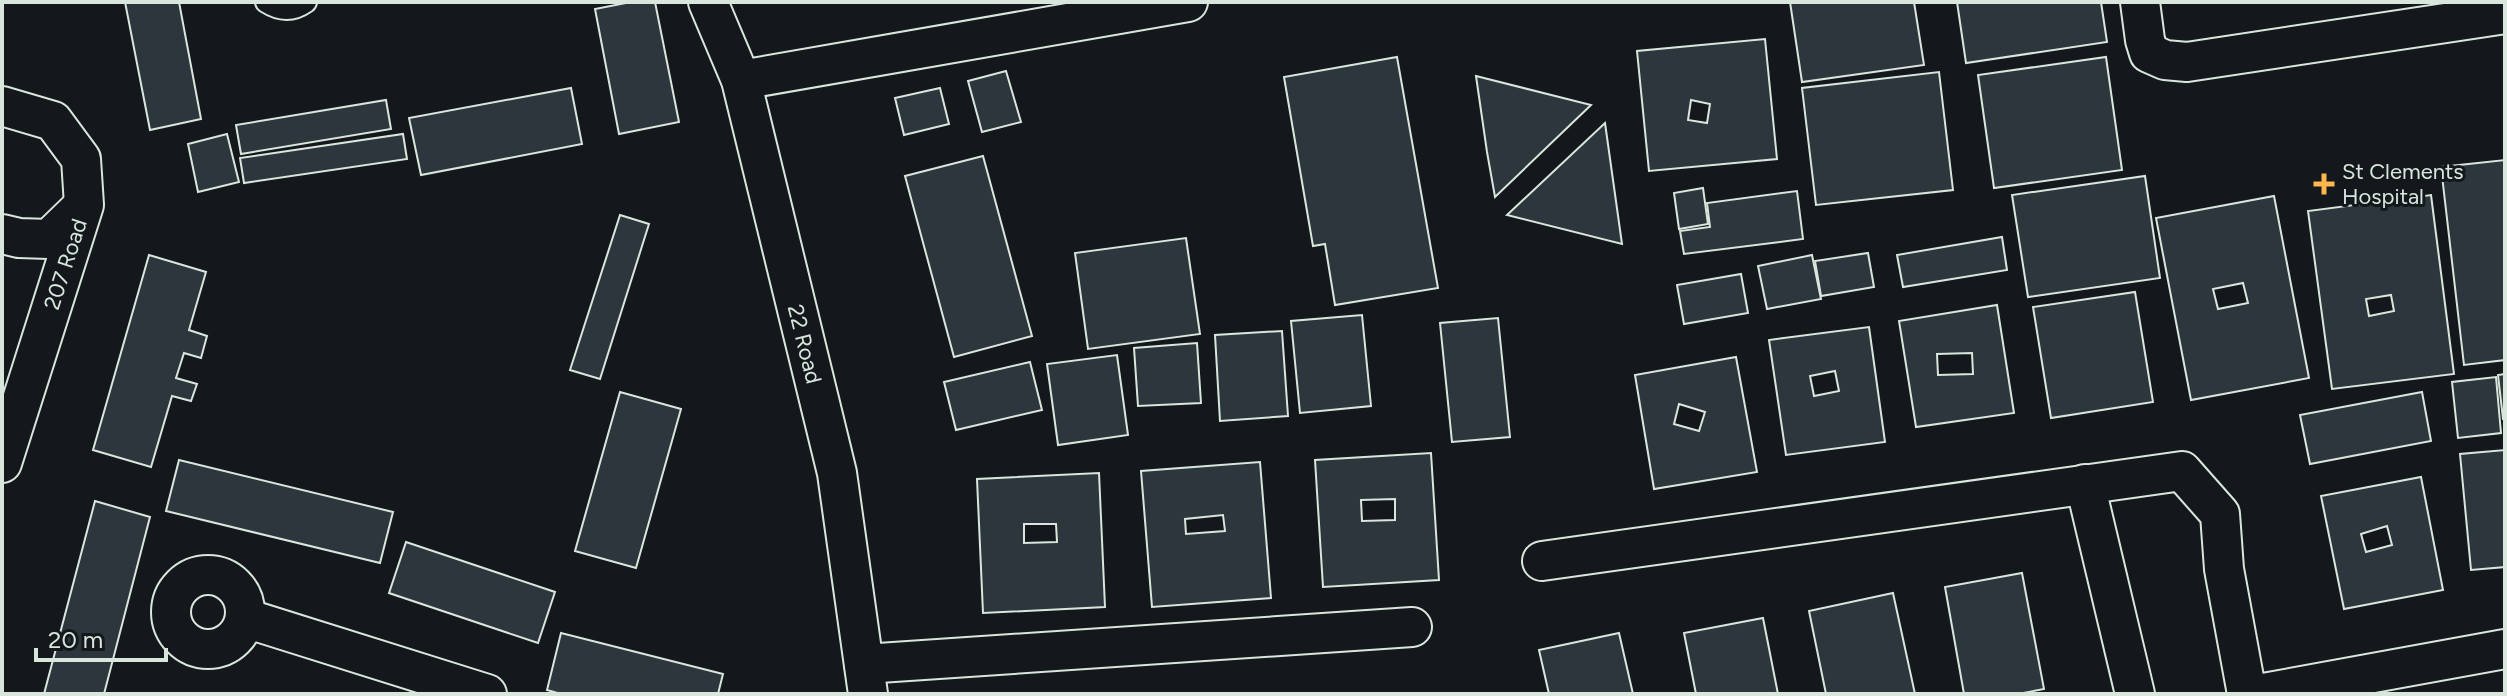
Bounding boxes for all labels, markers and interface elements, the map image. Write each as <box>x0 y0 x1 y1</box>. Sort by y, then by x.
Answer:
place label: St Clements Hospital <box>2342 158 2464 210</box>
marker: St Clements Hospital <box>2313 173 2335 195</box>
street label: 207 Road <box>38 215 93 313</box>
street label: 22 Road <box>782 302 827 387</box>
scale bar <box>36 612 166 662</box>
text: 20 m <box>48 625 103 654</box>

